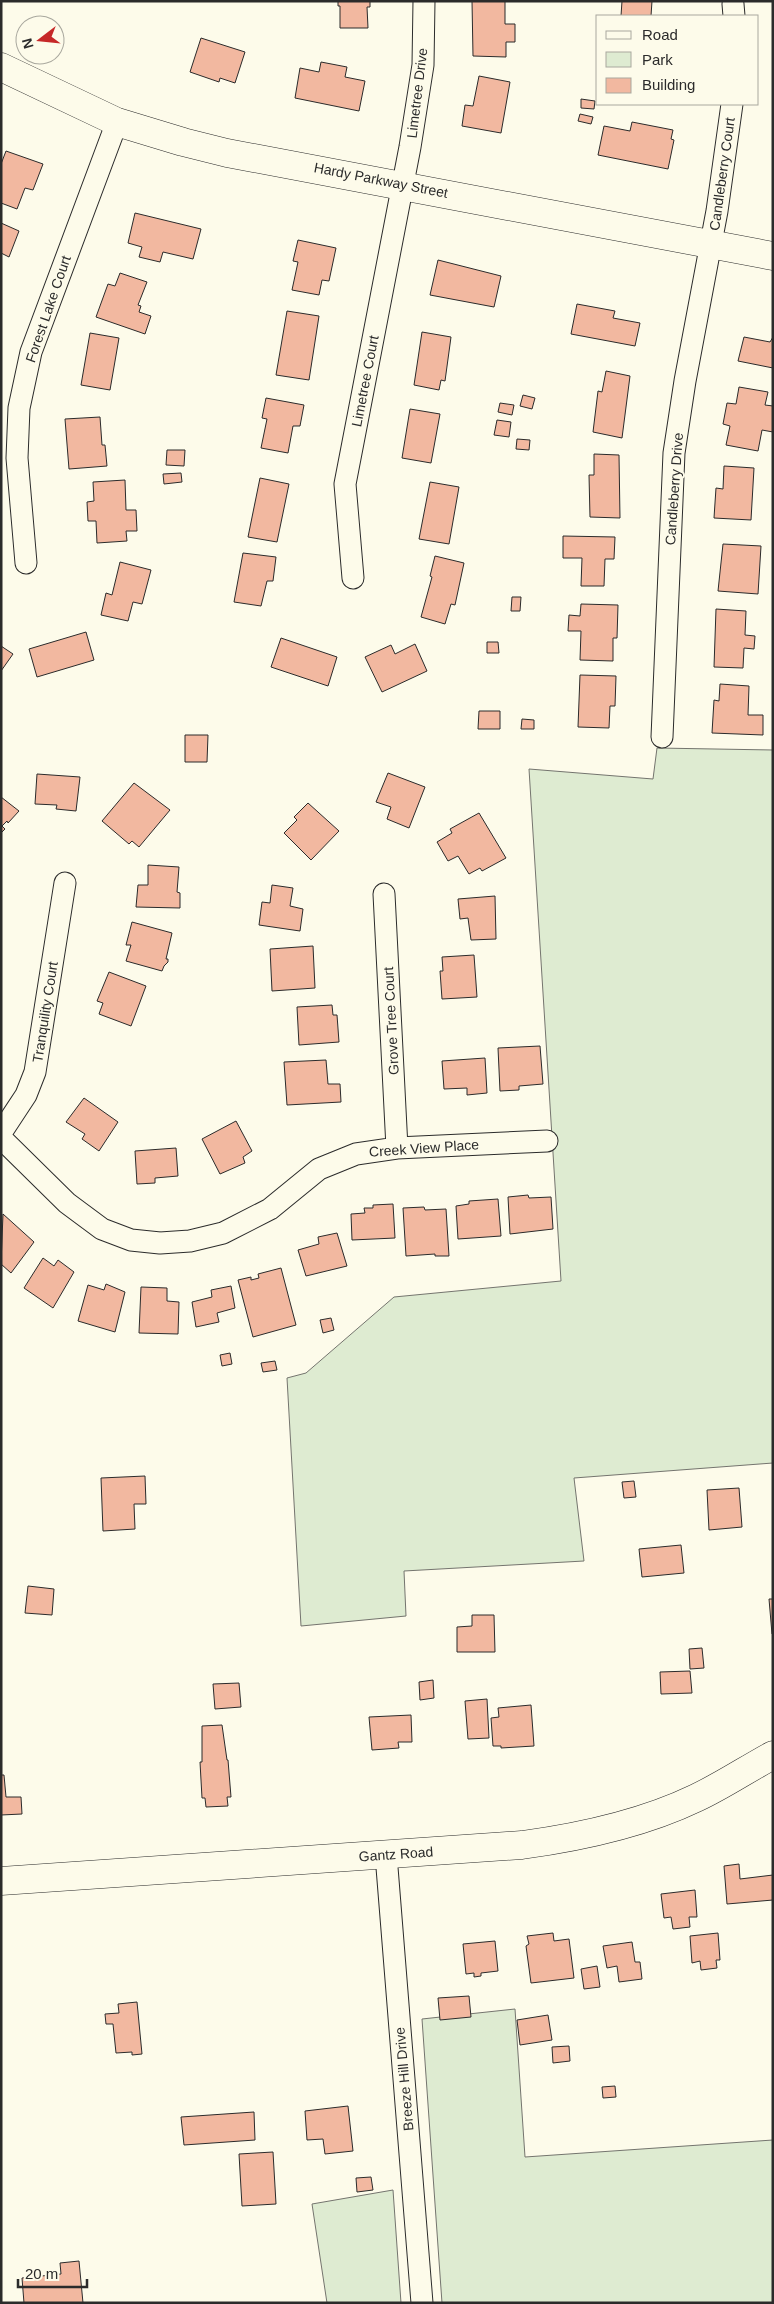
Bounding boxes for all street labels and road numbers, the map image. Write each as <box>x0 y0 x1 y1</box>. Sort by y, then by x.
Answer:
street label: Limetree Drive <box>404 47 431 139</box>
street label: Candleberry Court <box>706 116 738 232</box>
street label: Hardy Parkway Street <box>313 159 449 201</box>
street label: Forest Lake Court <box>22 253 74 365</box>
street label: Limetree Court <box>348 334 382 428</box>
street label: Candleberry Drive <box>662 432 686 546</box>
street label: Tranquility Court <box>29 960 61 1064</box>
street label: Grove Tree Court <box>380 966 402 1075</box>
street label: Creek View Place <box>368 1136 480 1160</box>
street label: Gantz Road <box>358 1843 434 1865</box>
street label: Breeze Hill Drive <box>391 2026 417 2132</box>

